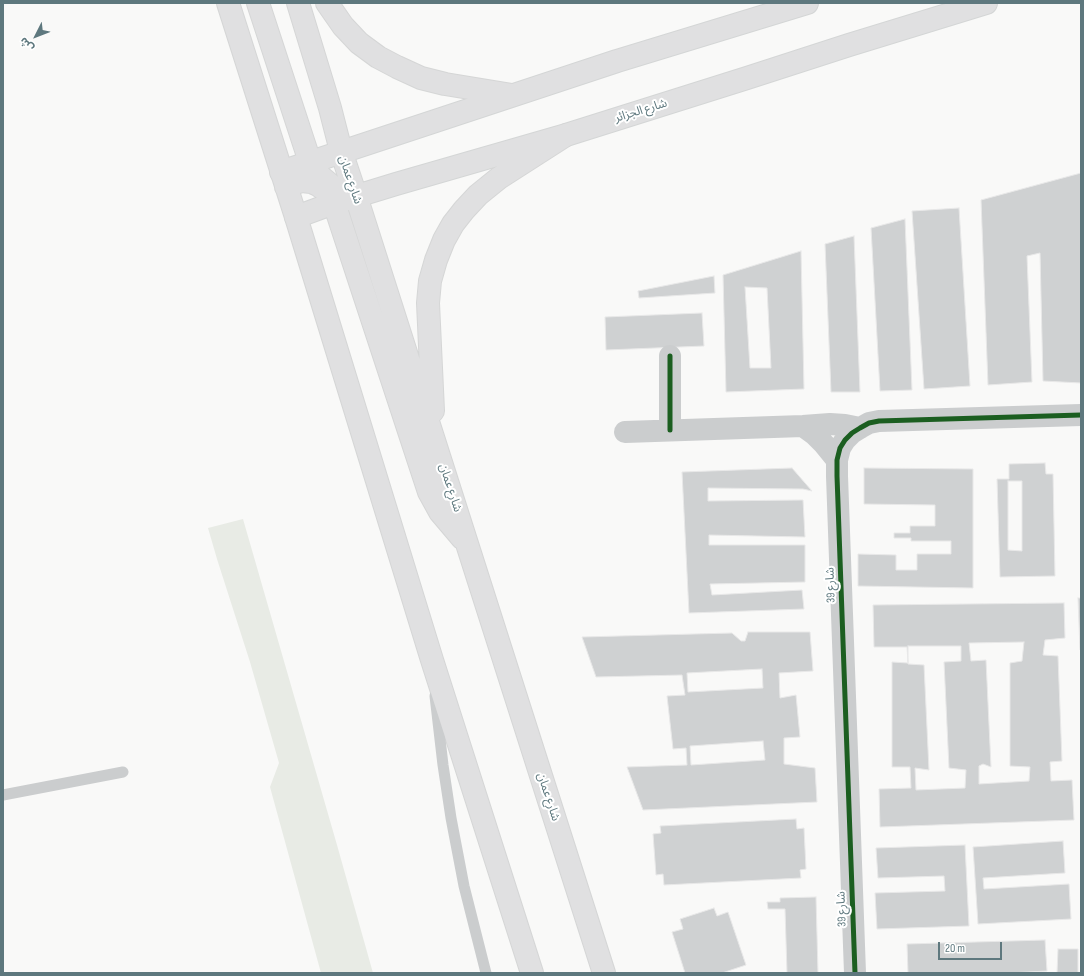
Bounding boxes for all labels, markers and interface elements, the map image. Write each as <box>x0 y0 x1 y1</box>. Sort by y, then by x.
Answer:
north arrow <box>16 16 56 56</box>
text: ش <box>17 34 37 54</box>
street label: شارع الجزائر <box>613 96 669 126</box>
street label: شارع عمان <box>335 154 365 206</box>
street label: شارع عمان <box>435 462 465 514</box>
street label: شارع 39 <box>823 567 839 603</box>
street label: شارع عمان <box>533 771 563 823</box>
street label: شارع 39 <box>834 891 850 927</box>
scale bar <box>940 934 1004 960</box>
text: 20 m <box>945 941 965 956</box>

